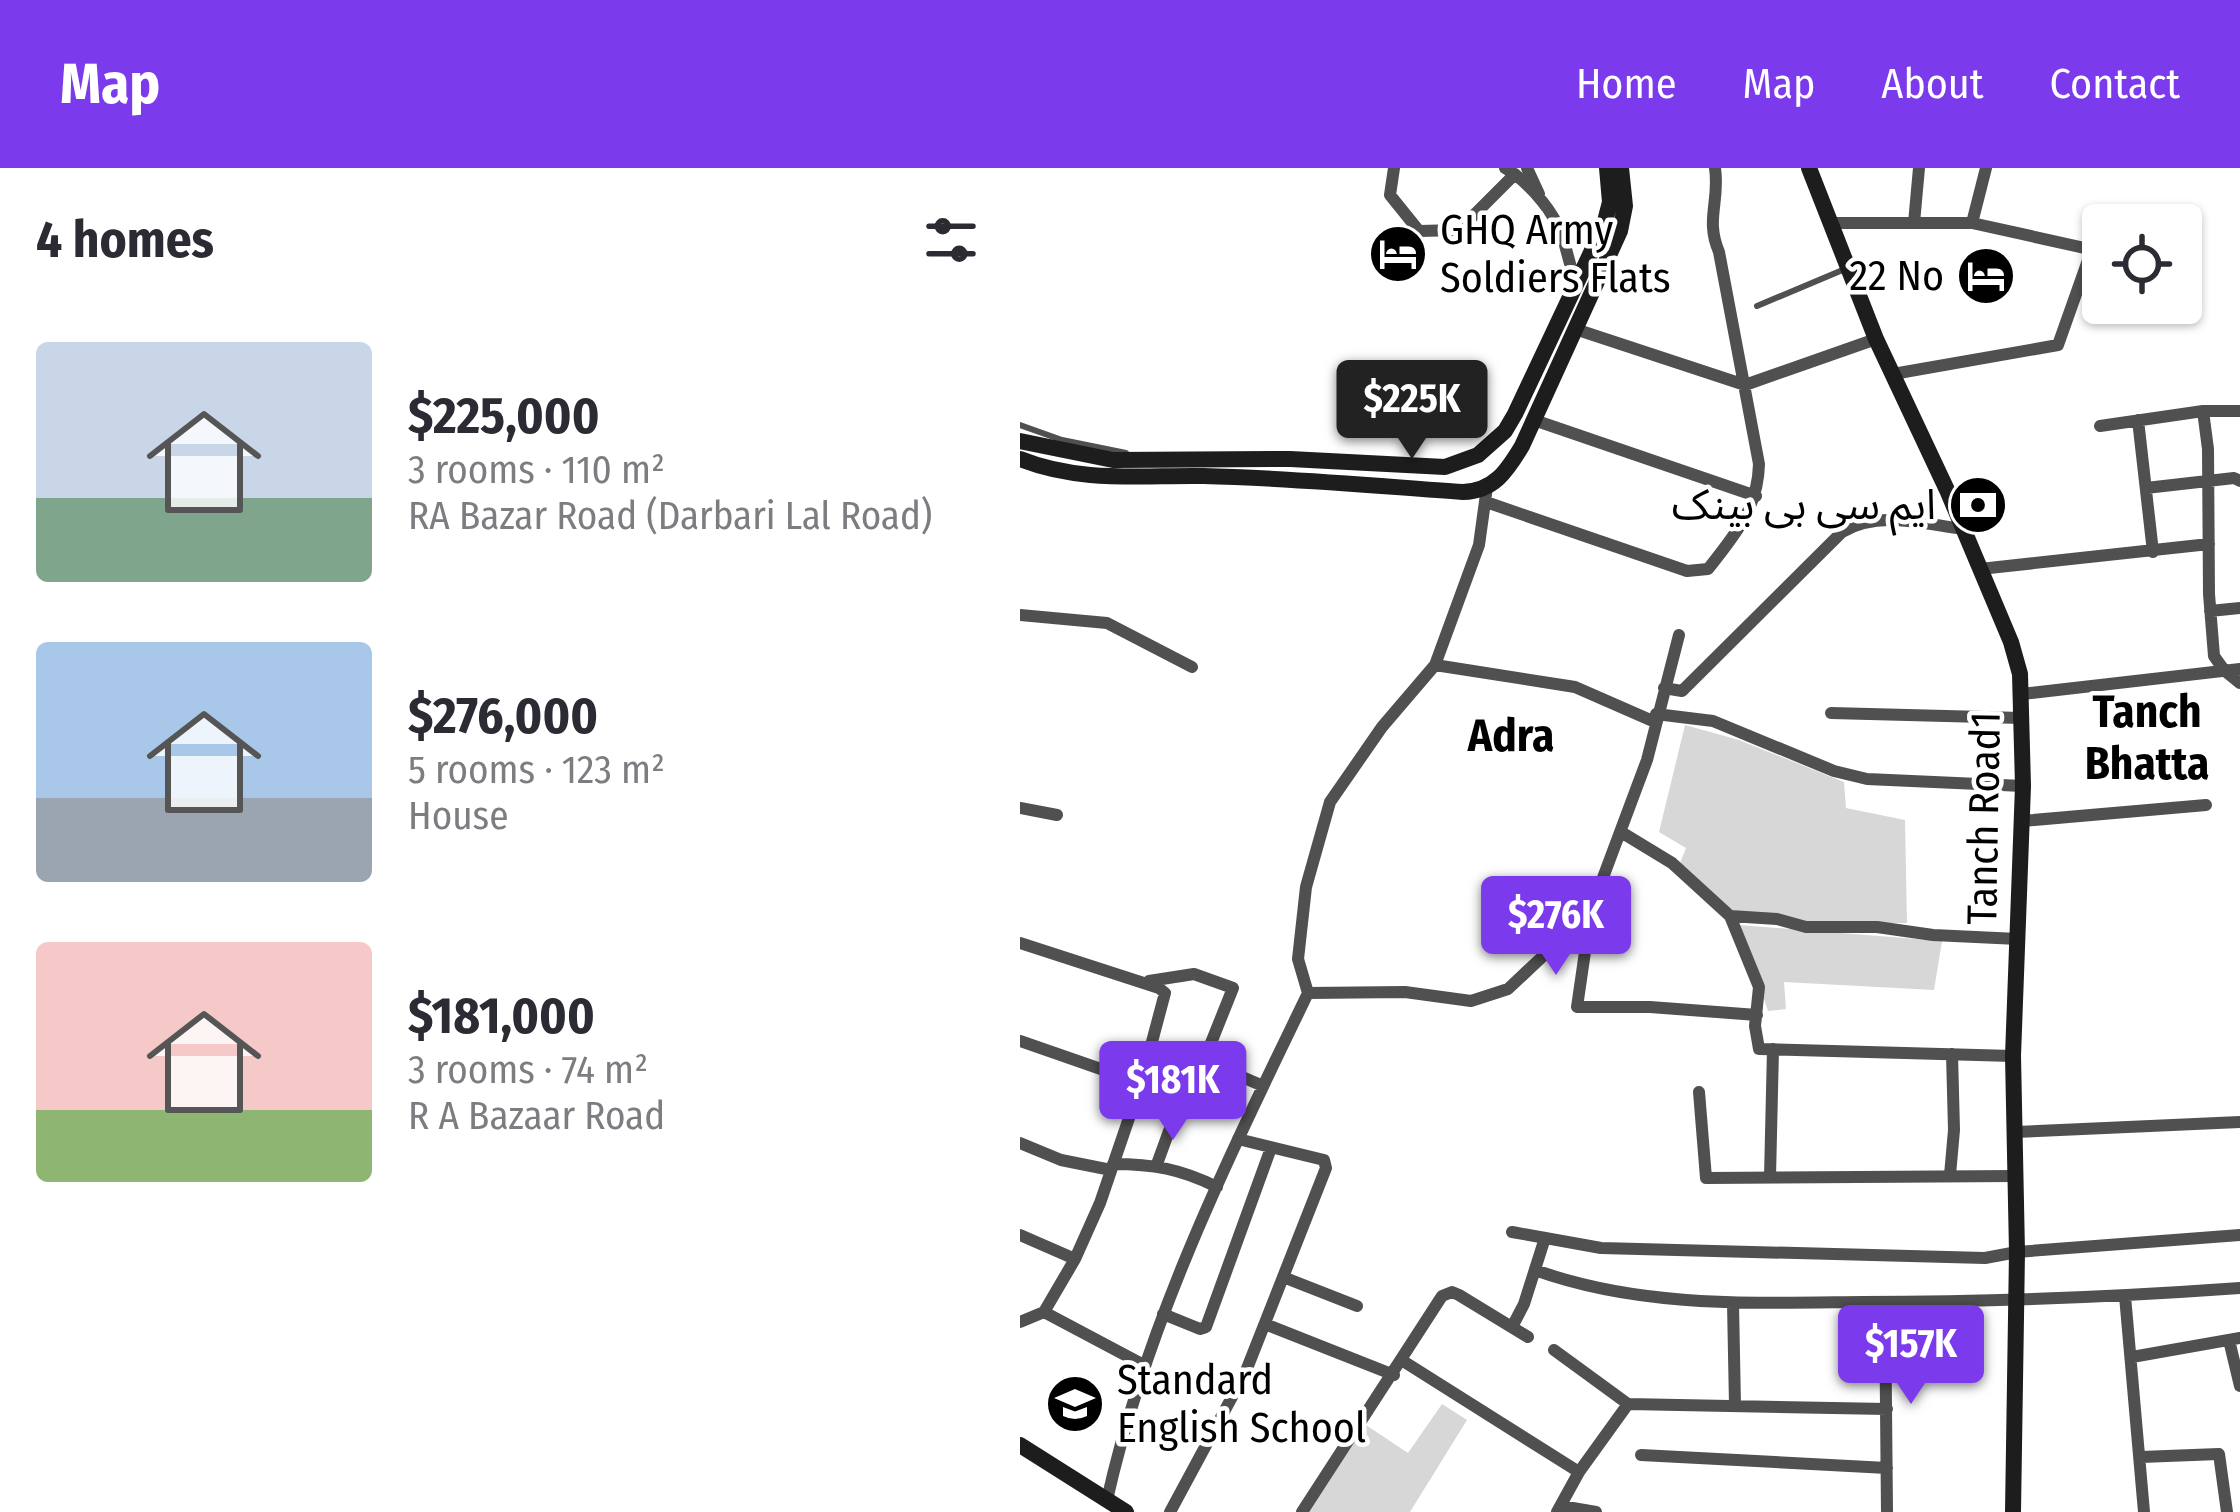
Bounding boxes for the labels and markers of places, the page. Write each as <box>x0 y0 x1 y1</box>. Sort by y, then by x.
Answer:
place label: GHQ Army Soldiers Flats <box>1440 205 1671 303</box>
hotel icon: GHQ Army Soldiers Flats <box>1367 223 1429 285</box>
hotel icon: 22 No <box>1955 245 2017 307</box>
place label: 22 No <box>1849 251 1944 301</box>
pin: $225K <box>1328 360 1496 462</box>
bank icon: ایم سی بی بینک <box>1947 474 2009 536</box>
place label: ایم سی بی بینک <box>1672 480 1936 536</box>
pin: $276K <box>1472 876 1640 978</box>
pin: $181K <box>1089 1041 1257 1143</box>
pin: $157K <box>1827 1305 1995 1407</box>
place label: Standard English School <box>1117 1355 1366 1453</box>
school or university icon: Standard English School <box>1044 1373 1106 1435</box>

